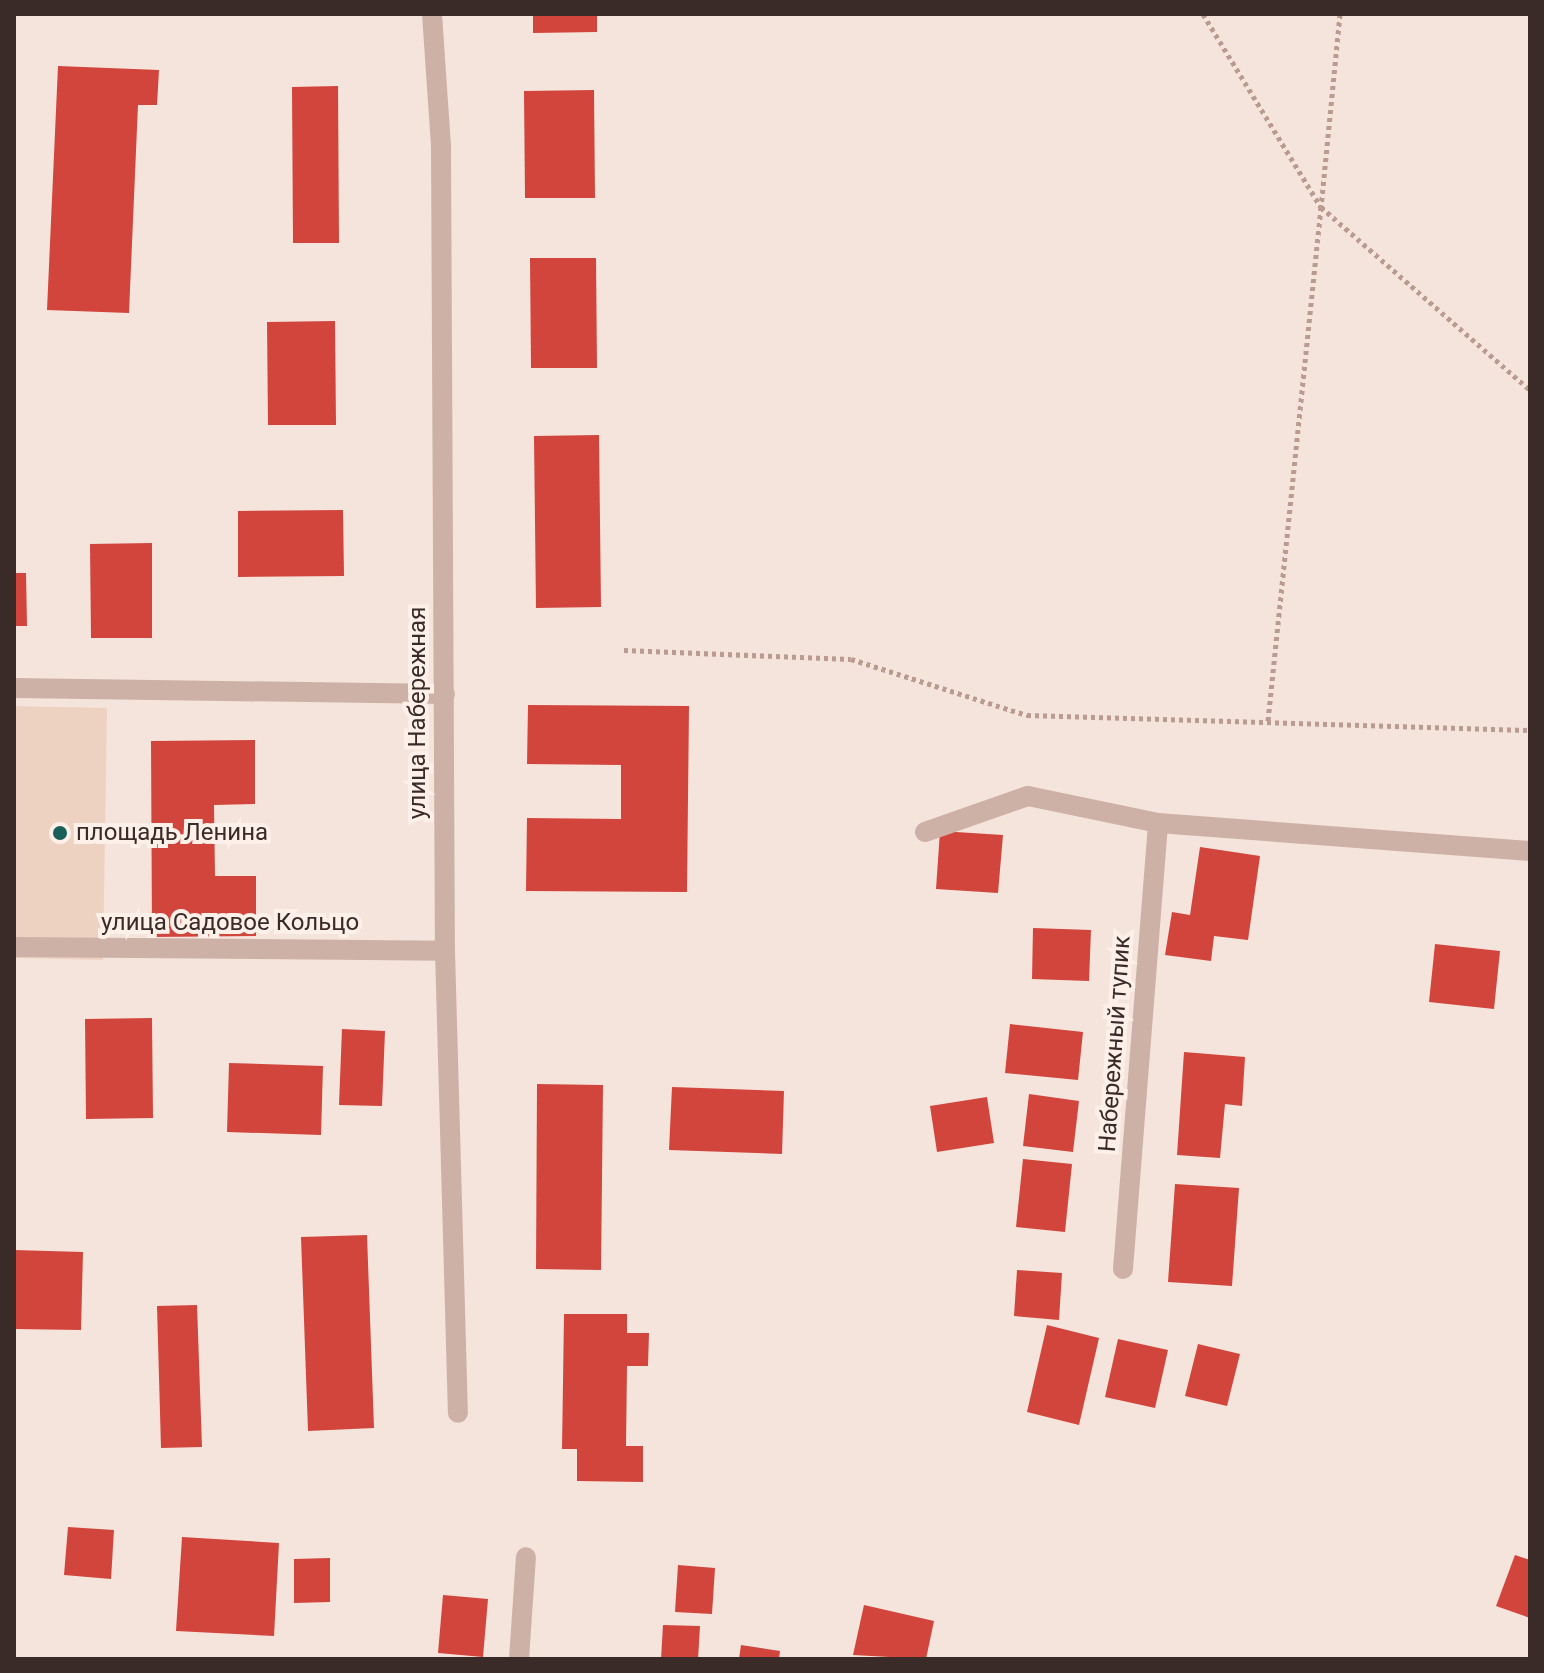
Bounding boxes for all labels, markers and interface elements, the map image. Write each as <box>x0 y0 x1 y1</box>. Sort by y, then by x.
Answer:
street label: улица Набережная <box>404 607 432 819</box>
place label: площадь Ленина <box>76 819 268 847</box>
marker: площадь Ленина <box>51 824 69 842</box>
street label: улица Садовое Кольцо <box>101 909 359 937</box>
street label: Набережный тупик <box>1093 935 1137 1153</box>

